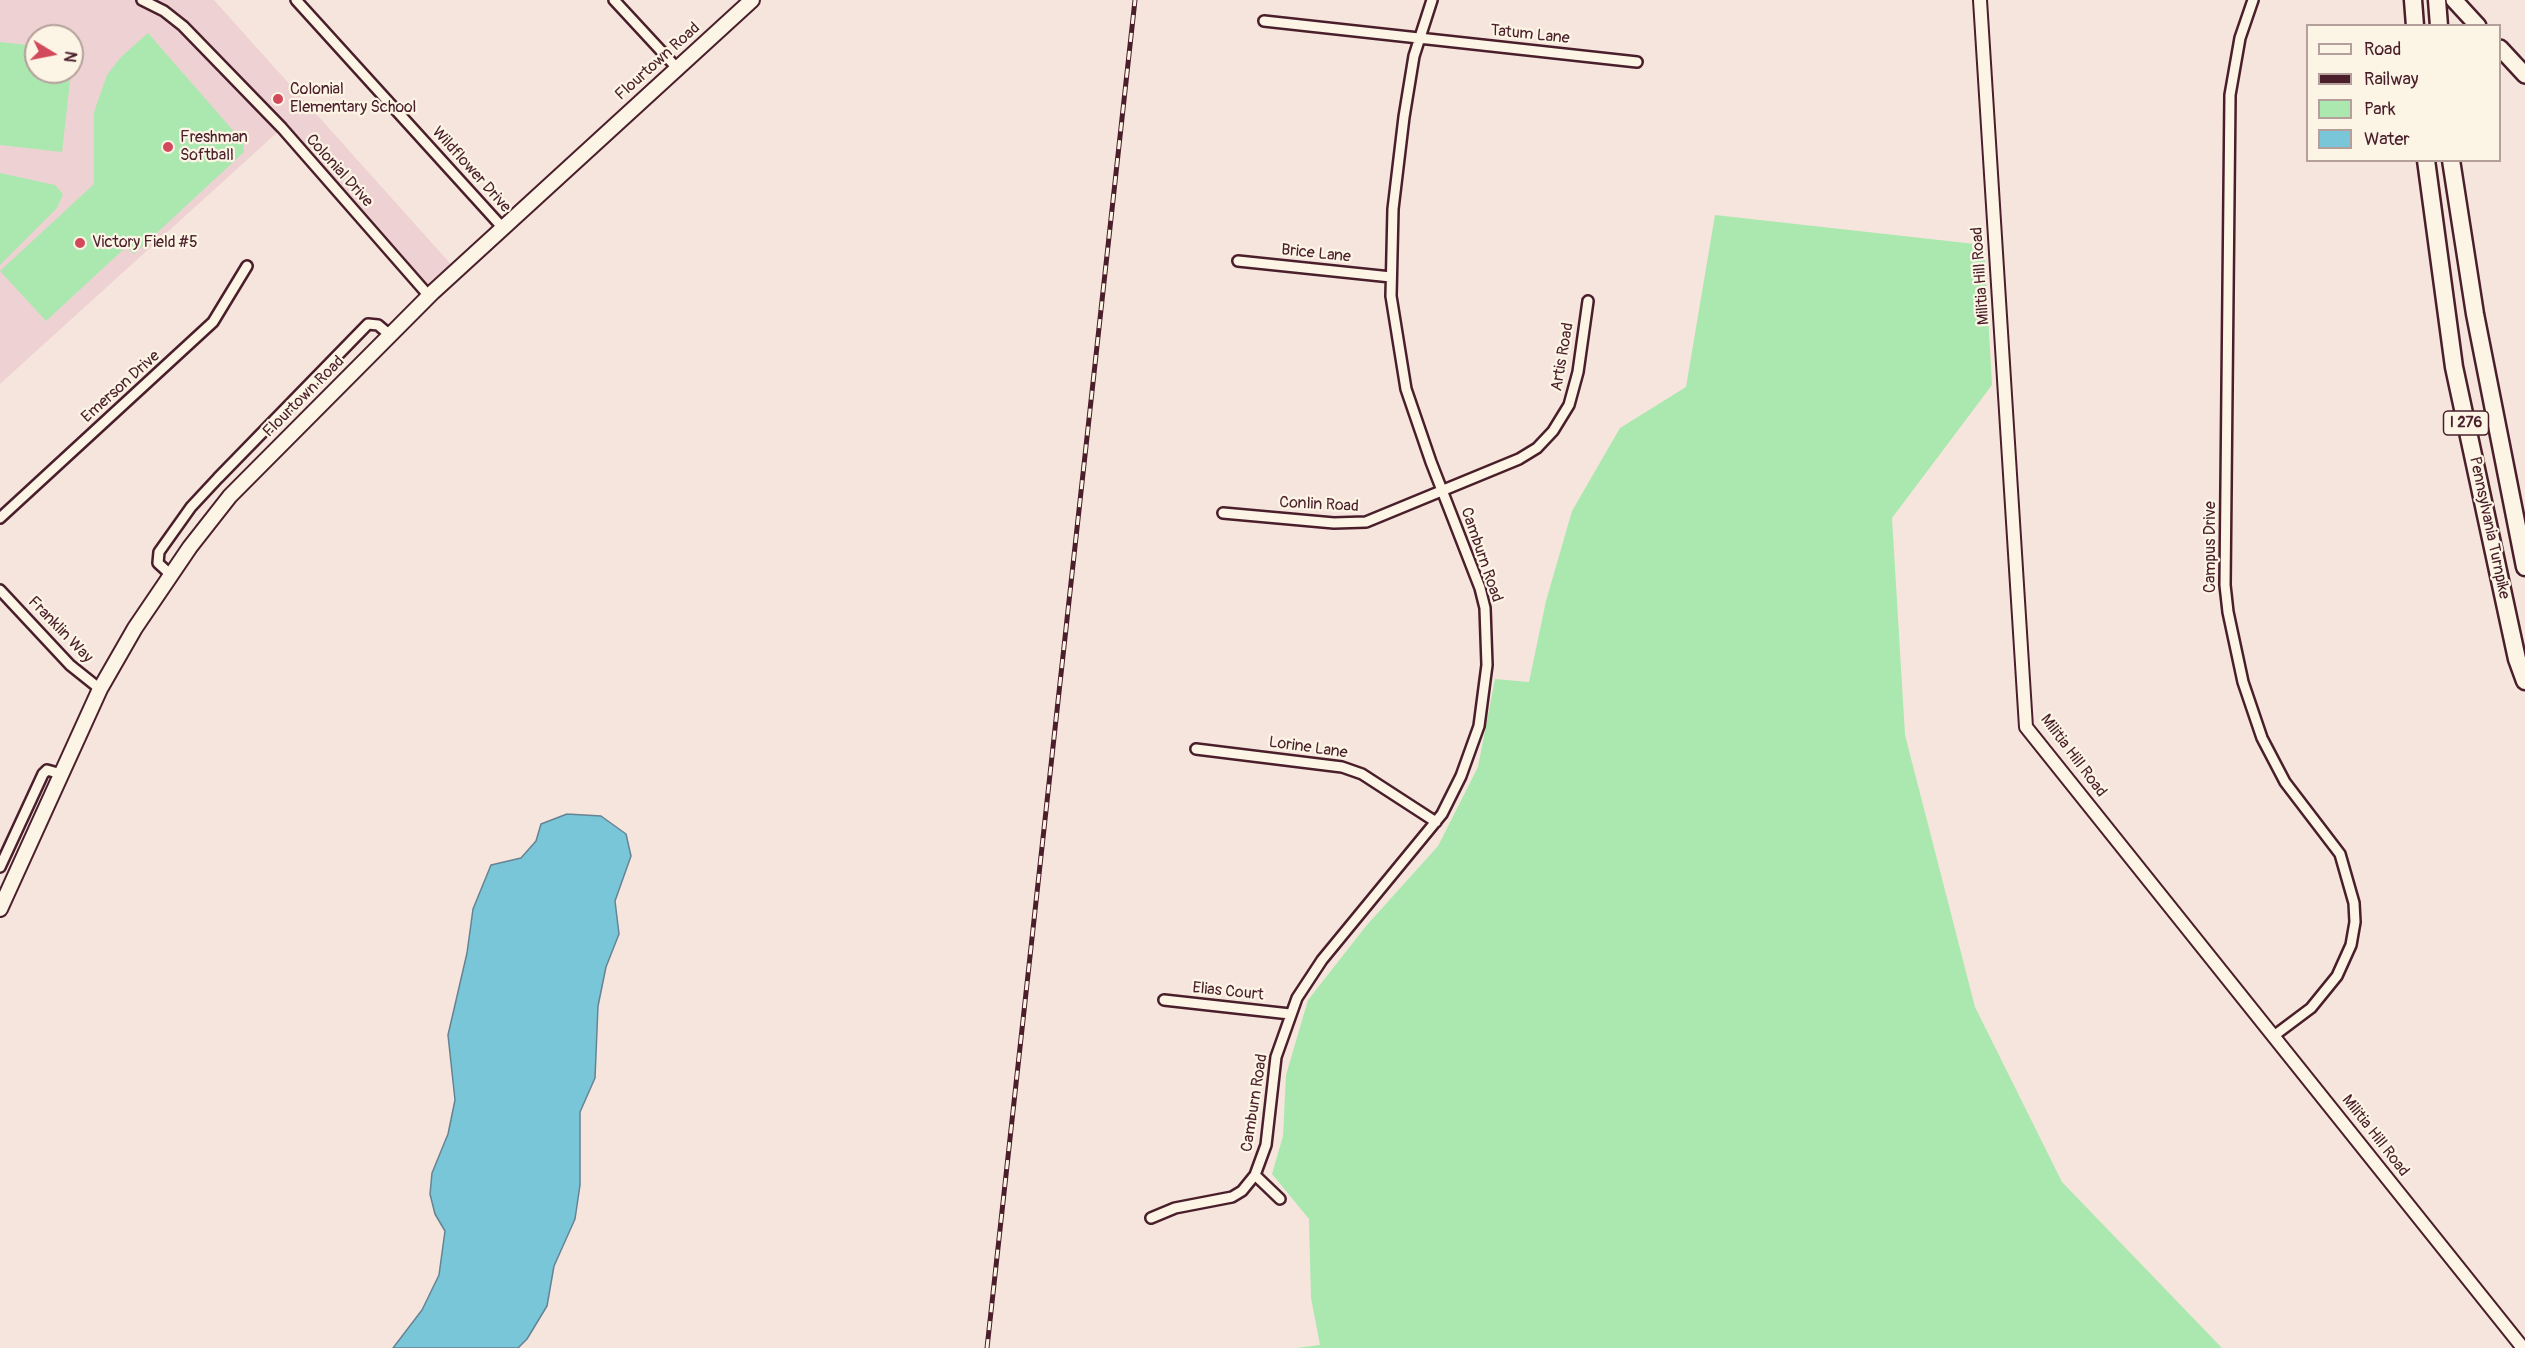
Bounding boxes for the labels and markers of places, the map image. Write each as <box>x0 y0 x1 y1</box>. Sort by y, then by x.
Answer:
place label: Colonial Elementary School <box>290 80 416 118</box>
marker: Colonial Elementary School <box>271 92 285 106</box>
place label: Freshman Softball <box>180 128 248 166</box>
marker: Freshman Softball <box>161 140 175 154</box>
place label: Victory Field #5 <box>92 233 198 253</box>
marker: Victory Field #5 <box>73 236 87 250</box>

